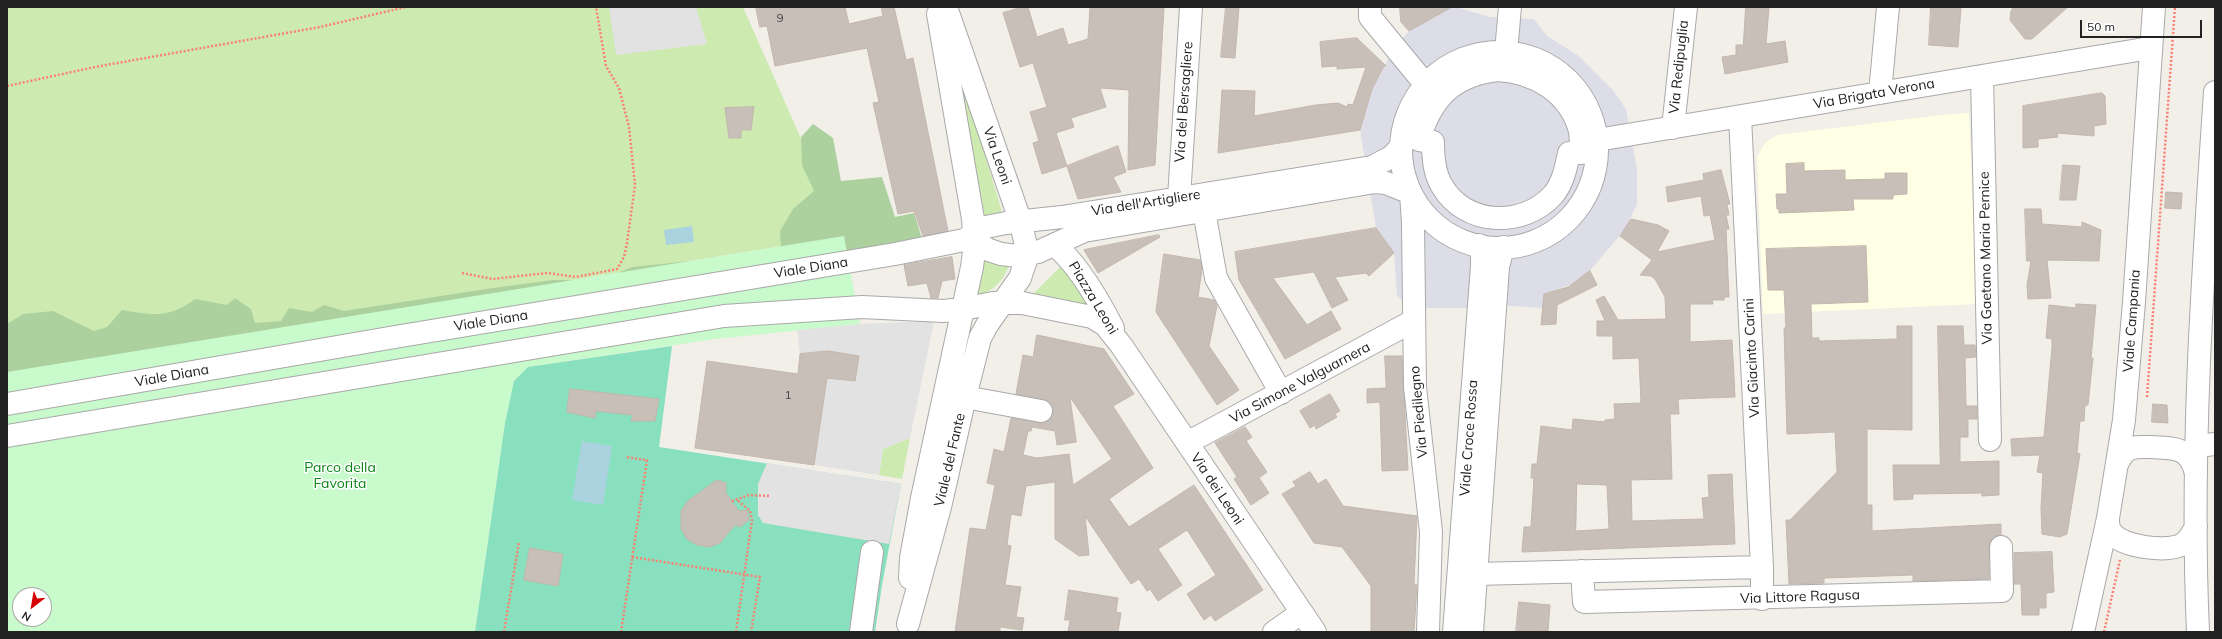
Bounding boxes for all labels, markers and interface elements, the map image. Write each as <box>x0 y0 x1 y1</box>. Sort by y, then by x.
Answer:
house number: 9 <box>776 11 784 25</box>
scale bar <box>2082 12 2204 38</box>
street label: Via Redipuglia <box>1666 19 1692 115</box>
text: 50 m <box>2087 19 2115 34</box>
street label: Via del Bersagliere <box>1171 41 1197 163</box>
street label: Via Brigata Verona <box>1812 75 1936 113</box>
street label: Via Leoni <box>979 125 1015 187</box>
street label: Via Gaetano Maria Pernice <box>1976 171 1996 345</box>
street label: Via dell'Artigliere <box>1090 186 1202 220</box>
street label: Viale Diana <box>773 254 849 282</box>
street label: Piazza Leoni <box>1065 259 1121 337</box>
street label: Viale Campania <box>2120 269 2144 373</box>
street label: Via Giacinto Carini <box>1740 298 1764 418</box>
street label: Viale Diana <box>453 307 529 335</box>
street label: Via Simone Valguarnera <box>1227 339 1373 427</box>
street label: Viale Diana <box>134 361 210 391</box>
street label: Via Piedilegno <box>1407 365 1431 459</box>
street label: Viale Croce Rossa <box>1457 379 1481 497</box>
house number: 1 <box>784 388 792 402</box>
street label: Viale del Fante <box>931 411 969 509</box>
street label: Via dei Leoni <box>1187 450 1247 528</box>
park label: Parco della Favorita <box>304 460 376 492</box>
north arrow <box>12 587 52 627</box>
street label: Via Littore Ragusa <box>1740 587 1860 607</box>
text: N <box>19 608 34 625</box>

